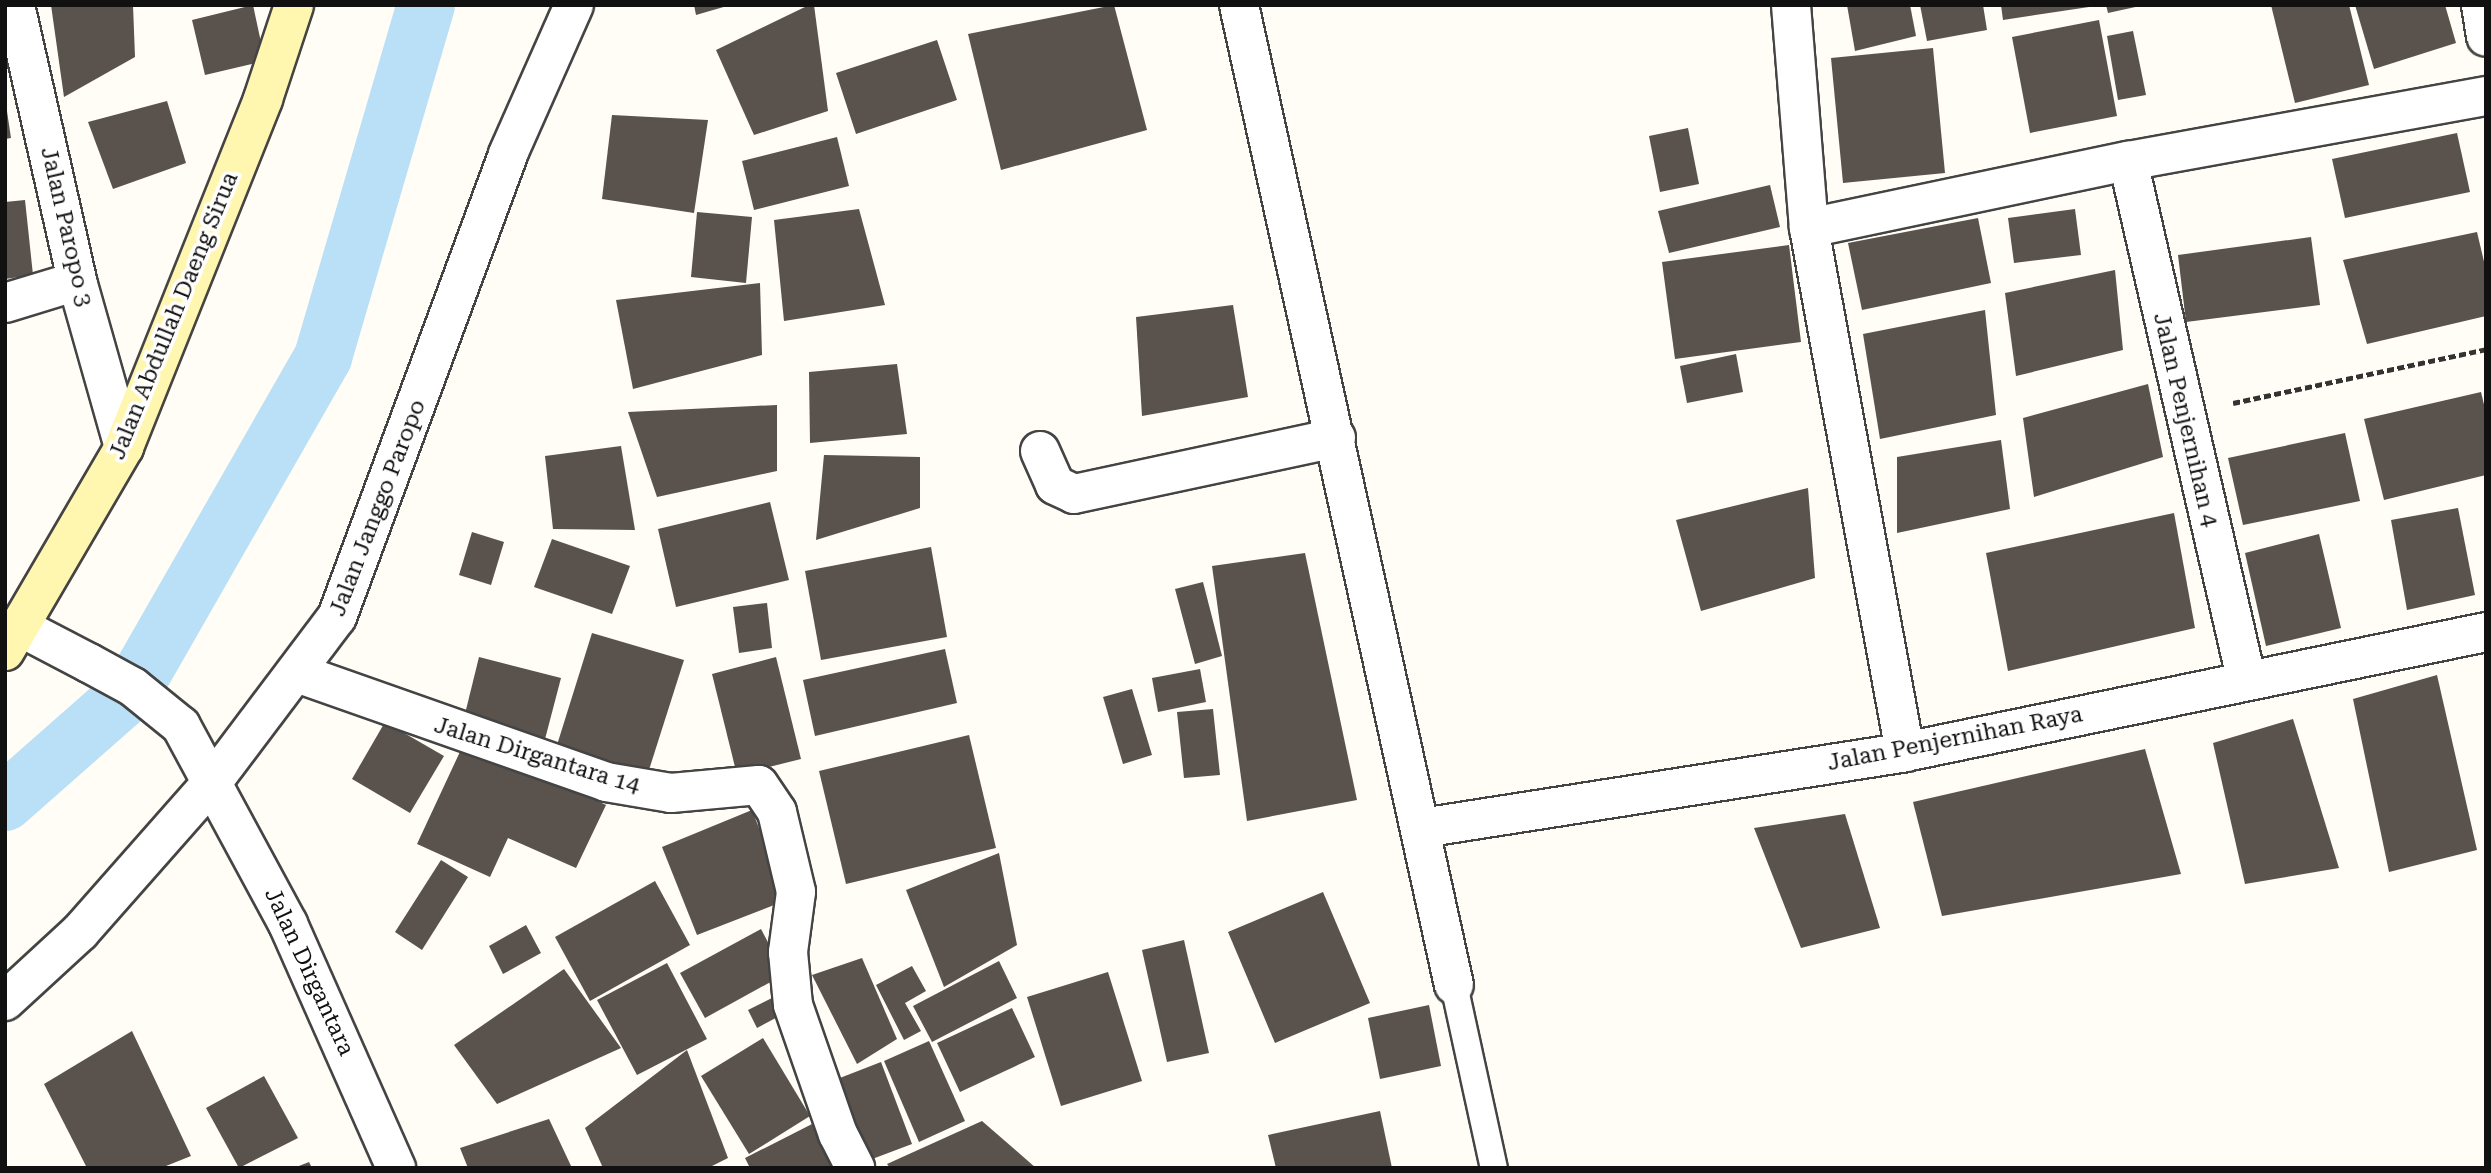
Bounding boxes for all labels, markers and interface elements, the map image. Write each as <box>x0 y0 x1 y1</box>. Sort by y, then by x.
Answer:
street label: Jalan Paropo 3 <box>34 145 98 309</box>
street label: Jalan Abdullah Daeng Sirua <box>104 168 244 464</box>
street label: Jalan Penjernihan 4 <box>2147 310 2223 530</box>
street label: Jalan Janggo Paropo <box>324 396 432 620</box>
street label: Jalan Penjernihan Raya <box>1825 701 2085 777</box>
street label: Jalan Dirgantara 14 <box>431 712 643 800</box>
street label: Jalan Dirgantara <box>258 884 360 1060</box>

